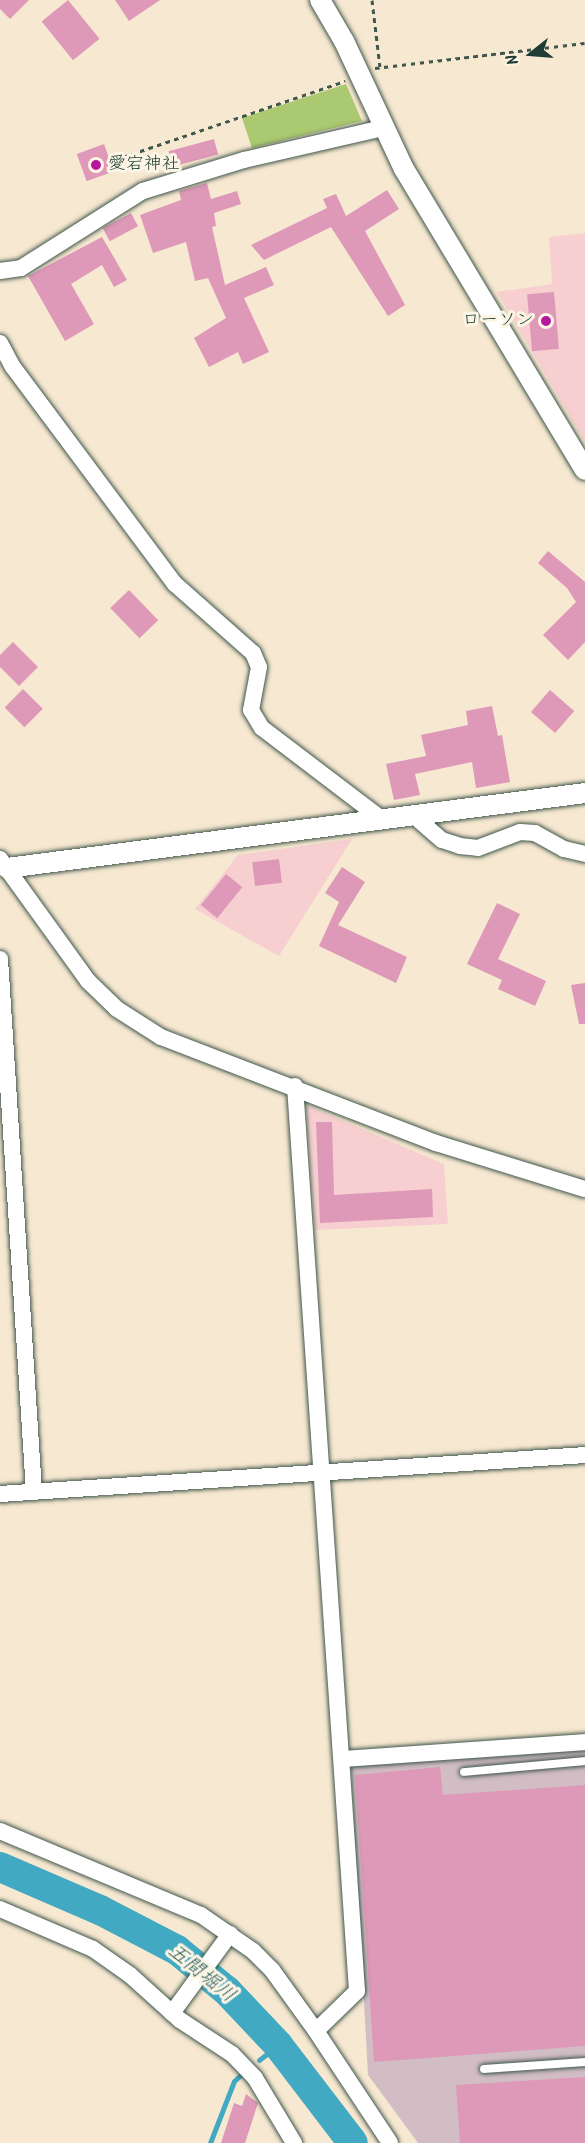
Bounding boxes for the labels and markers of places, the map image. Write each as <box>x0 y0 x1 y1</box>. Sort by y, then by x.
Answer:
place label: 愛宕神社 <box>108 154 180 176</box>
marker: 愛宕神社 <box>89 158 103 172</box>
place label: ローソン <box>462 310 534 332</box>
marker: ローソン <box>539 314 553 328</box>

